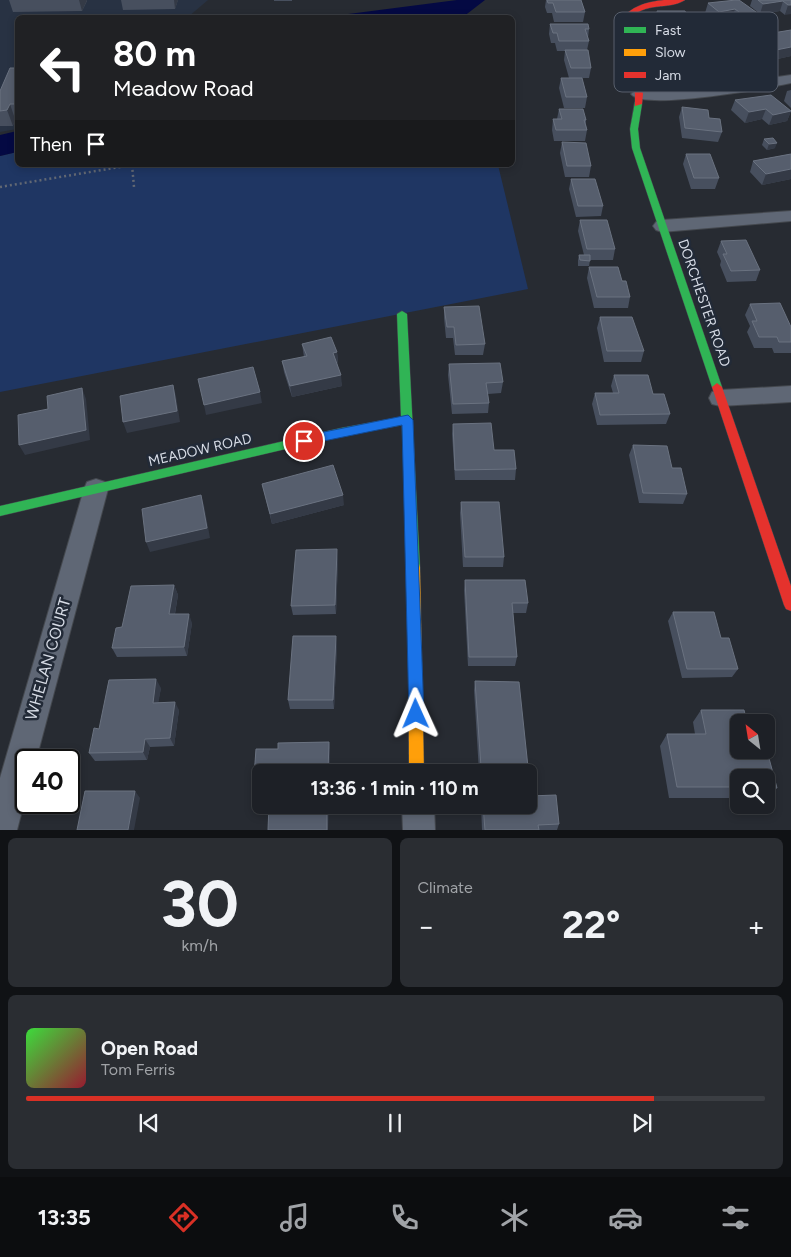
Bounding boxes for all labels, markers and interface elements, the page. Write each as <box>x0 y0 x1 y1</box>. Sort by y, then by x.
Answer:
legend <box>614 12 778 92</box>
text: Fast <box>655 22 681 39</box>
text: 80 m <box>113 33 196 75</box>
icon: left <box>30 35 95 100</box>
text: Slow <box>655 44 686 61</box>
text: Jam <box>655 67 681 84</box>
text: Meadow Road <box>113 75 254 102</box>
icon: arrive <box>82 130 110 158</box>
text: Then <box>30 133 72 156</box>
street label: DORCHESTER ROAD <box>674 237 734 369</box>
pin <box>283 420 325 462</box>
icon: arrive <box>290 427 318 455</box>
street label: MEADOW ROAD <box>147 430 253 470</box>
street label: WHELAN COURT <box>21 595 75 722</box>
position arrow <box>389 687 441 739</box>
north arrow <box>730 714 775 759</box>
map controls <box>730 714 775 814</box>
speed limit sign: 40 <box>15 749 80 814</box>
button: search <box>730 769 775 814</box>
text: 13:36 · 1 min · 110 m <box>310 777 479 800</box>
text: 30 <box>161 864 239 942</box>
text: Climate <box>418 878 473 897</box>
text: 22° <box>562 902 620 948</box>
text: − <box>418 909 435 943</box>
text: + <box>748 909 765 943</box>
text: km/h <box>181 936 218 955</box>
text: Open Road <box>101 1037 198 1060</box>
text: Tom Ferris <box>101 1060 175 1079</box>
icon: previous <box>135 1109 163 1137</box>
icon: pause <box>381 1109 409 1137</box>
icon: next <box>628 1109 656 1137</box>
icon: directions <box>166 1200 201 1235</box>
icon: music <box>277 1200 312 1235</box>
icon: phone <box>387 1200 422 1235</box>
icon: climate <box>497 1200 532 1235</box>
icon: car <box>608 1200 643 1235</box>
icon: filters <box>718 1200 753 1235</box>
text: 13:35 <box>38 1204 91 1231</box>

